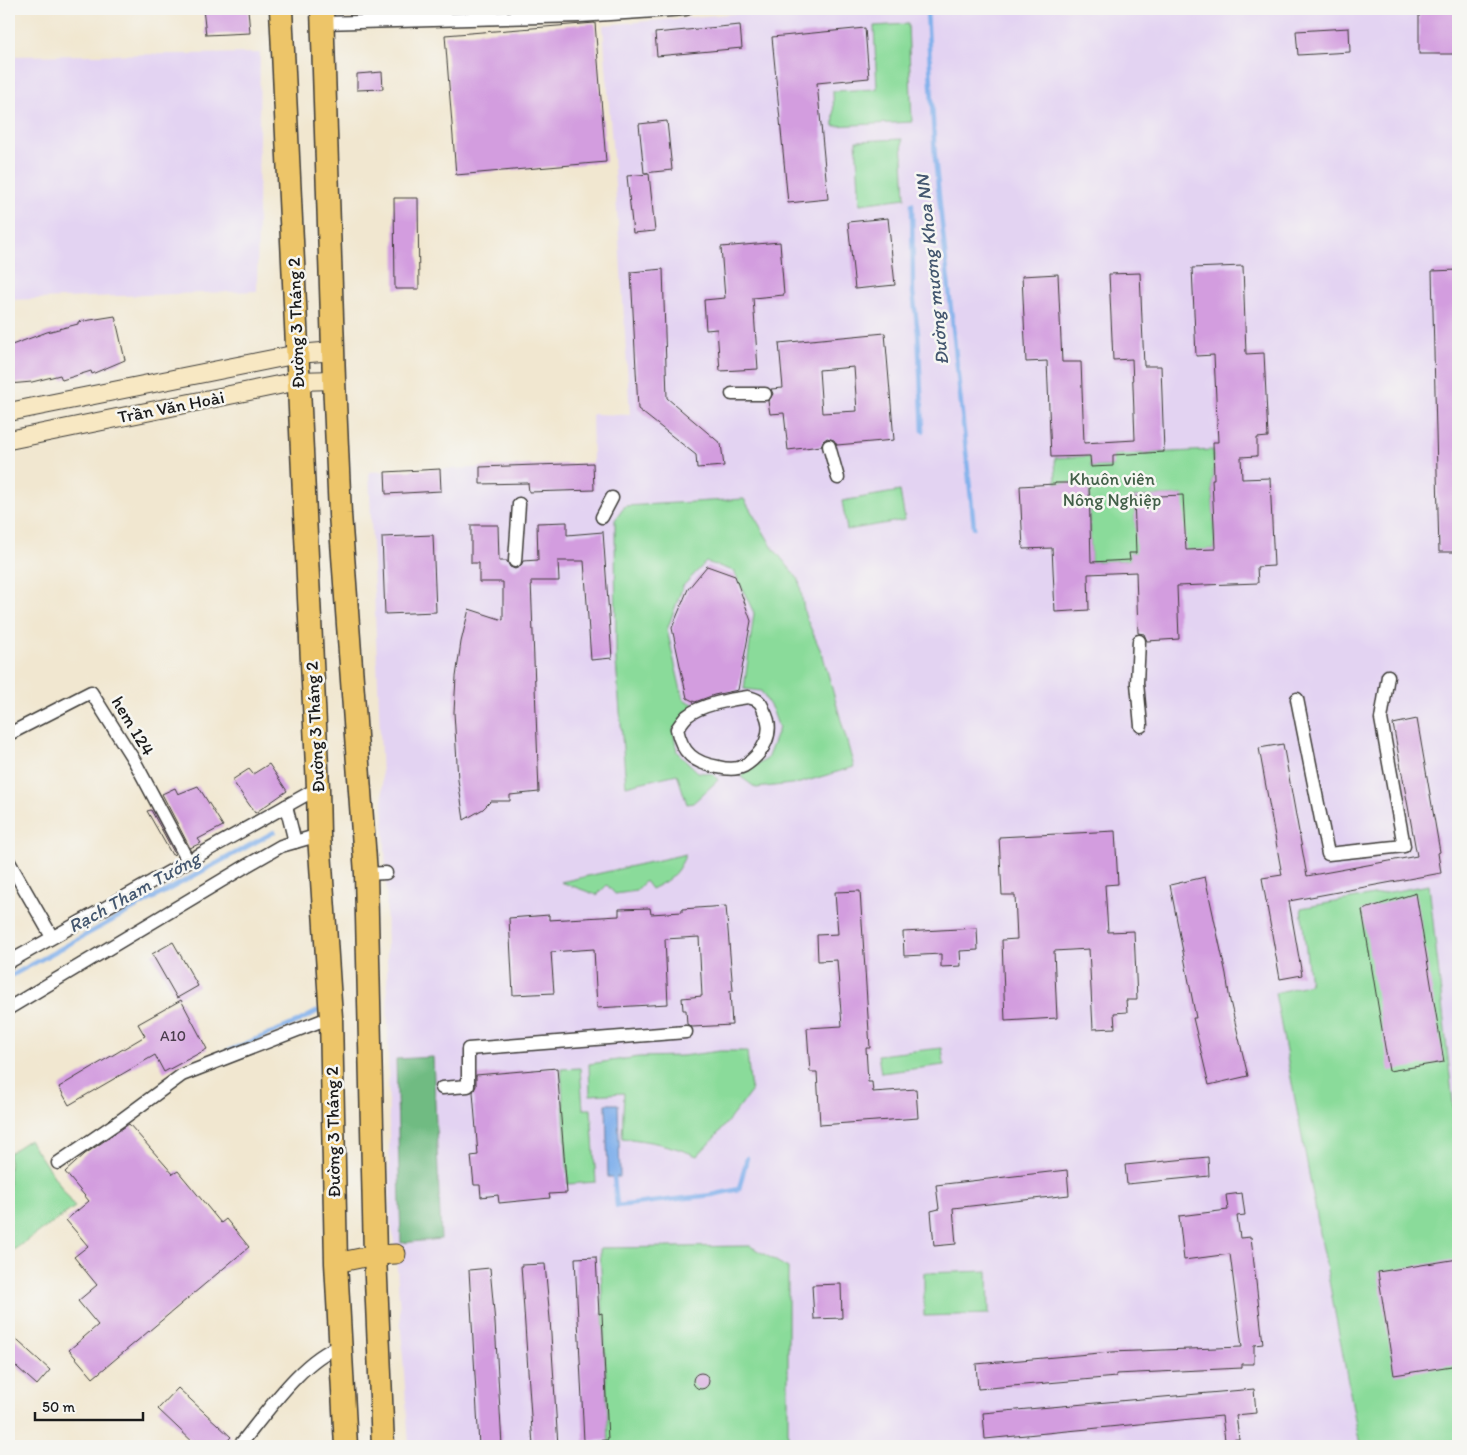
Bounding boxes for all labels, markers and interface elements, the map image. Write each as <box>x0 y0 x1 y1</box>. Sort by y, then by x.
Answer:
water label: Đường mương Khoa NN <box>910 171 953 366</box>
street label: Đường 3 Tháng 2 <box>283 257 309 389</box>
street label: Trần Văn Hoài <box>116 386 226 428</box>
park label: Khuôn viên Nông Nghiệp <box>1063 468 1161 511</box>
street label: Đường 3 Tháng 2 <box>301 660 329 793</box>
street label: hem 124 <box>107 692 159 760</box>
water label: Rạch Tham Tướng <box>64 845 206 938</box>
house number: A10 <box>160 1027 186 1045</box>
street label: Đường 3 Tháng 2 <box>321 1066 345 1198</box>
scale bar <box>35 1390 142 1422</box>
text: 50 m <box>42 1398 75 1416</box>

